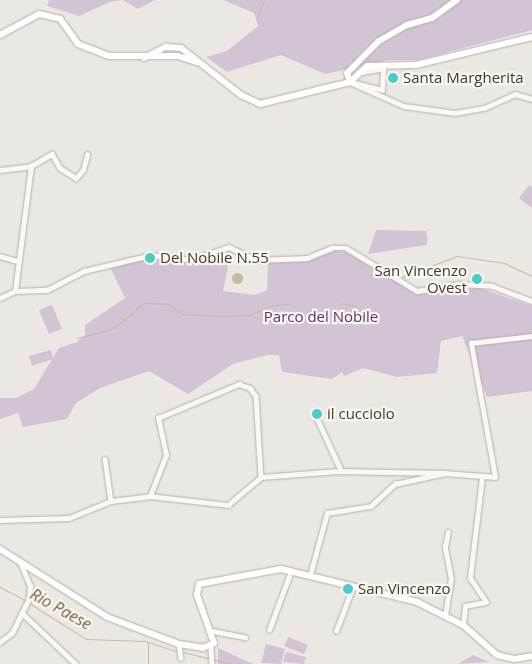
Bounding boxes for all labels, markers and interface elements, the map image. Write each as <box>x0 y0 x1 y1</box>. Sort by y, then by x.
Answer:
place label: Santa Margherita <box>403 69 524 87</box>
marker: Santa Margherita <box>387 72 399 84</box>
place label: Del Nobile N.55 <box>160 249 269 267</box>
marker: Del Nobile N.55 <box>144 252 156 264</box>
place label: San Vincenzo Ovest <box>375 261 467 296</box>
marker: San Vincenzo Ovest <box>471 273 483 285</box>
park label: Parco del Nobile <box>264 308 378 326</box>
place label: il cucciolo <box>327 405 395 423</box>
marker: il cucciolo <box>311 408 323 420</box>
place label: San Vincenzo <box>358 580 450 598</box>
marker: San Vincenzo <box>342 583 354 595</box>
water label: Rio Paese <box>27 584 95 634</box>

